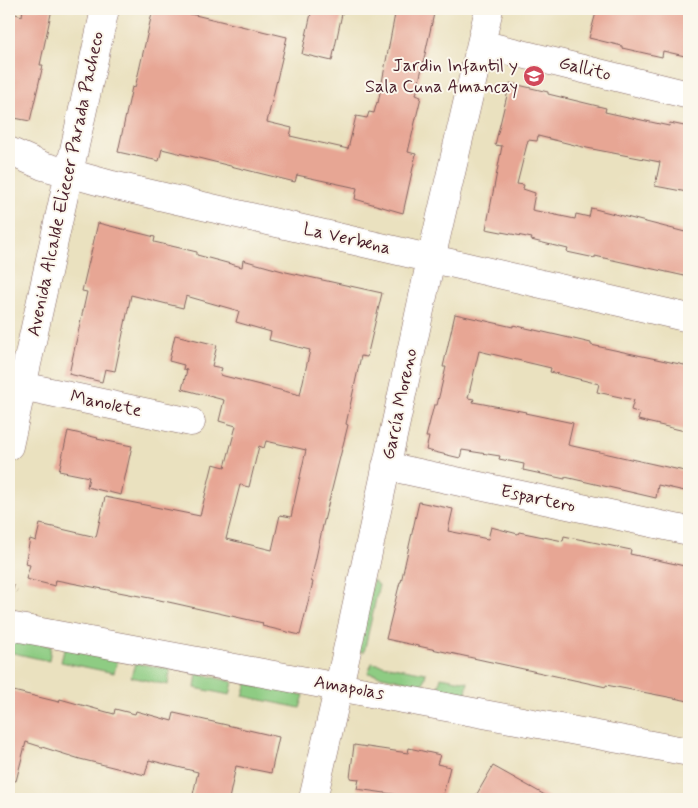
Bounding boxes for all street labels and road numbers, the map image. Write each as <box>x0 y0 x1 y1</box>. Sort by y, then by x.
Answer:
street label: Avenida Alcalde Eliecer Parada Pacheco <box>22 29 110 339</box>
street label: Gallito <box>556 51 614 87</box>
street label: La Verbena <box>301 217 393 261</box>
street label: García Moreno <box>376 346 424 462</box>
street label: Manolete <box>68 385 144 423</box>
street label: Espartero <box>498 479 578 519</box>
street label: Amapolas <box>312 670 386 706</box>

